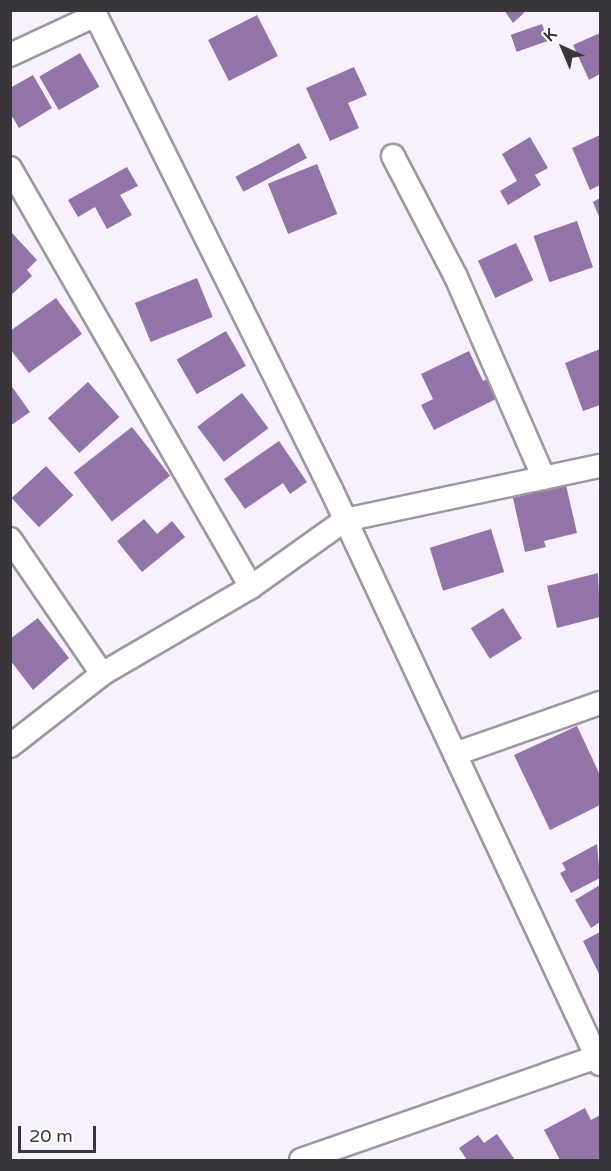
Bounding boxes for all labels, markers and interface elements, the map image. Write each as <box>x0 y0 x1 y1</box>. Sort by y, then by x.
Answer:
north arrow <box>533 18 593 78</box>
text: K <box>540 24 561 46</box>
scale bar <box>21 1114 99 1152</box>
text: 20 m <box>29 1125 73 1147</box>

